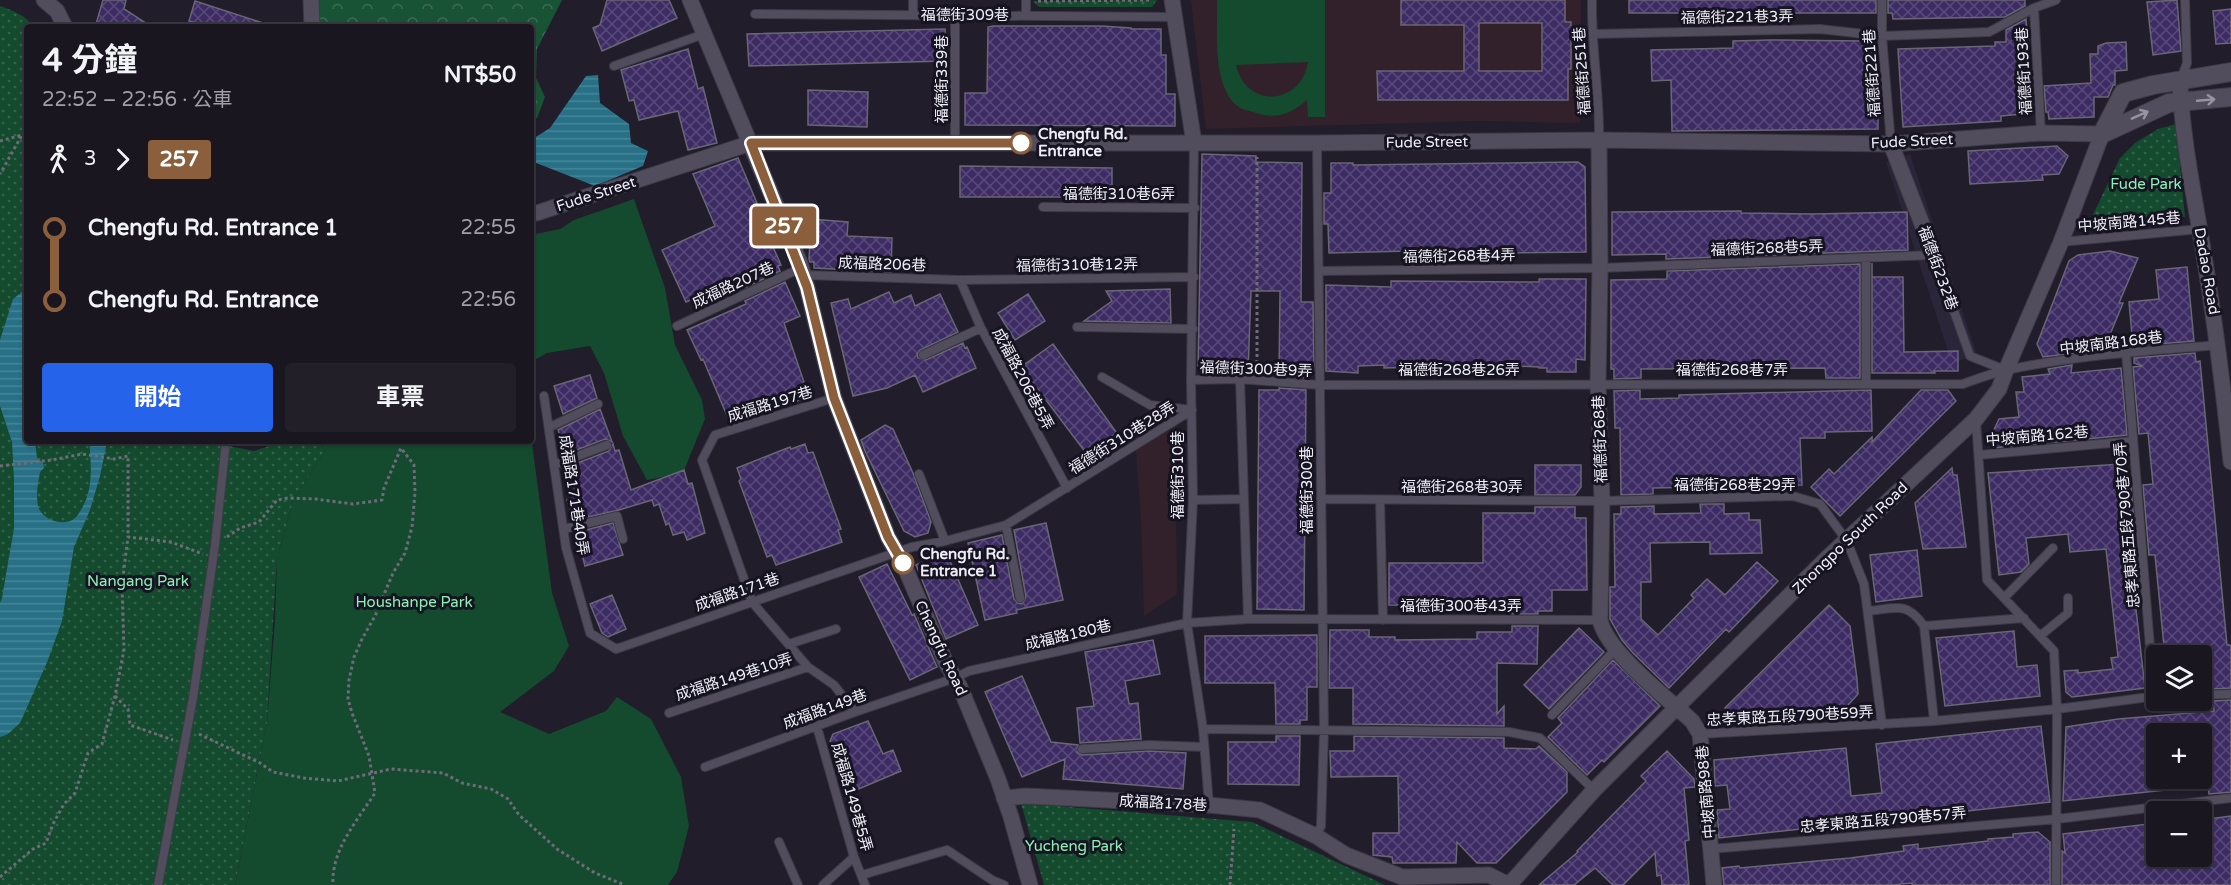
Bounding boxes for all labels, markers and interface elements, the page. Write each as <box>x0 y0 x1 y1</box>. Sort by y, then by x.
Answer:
street label: 福德街309巷 <box>921 6 1009 24</box>
street label: 福德街221巷3弄 <box>1681 7 1793 27</box>
street label: 福德街251巷 <box>1570 26 1594 116</box>
street label: 福德街193巷 <box>2013 26 2035 116</box>
street label: 福德街221巷 <box>1860 28 1884 118</box>
street label: 福德街339巷 <box>933 35 951 123</box>
text: 4 分鐘 <box>42 41 137 80</box>
text: NT$50 <box>444 62 516 88</box>
text: 22:52 – 22:56 · 公車 <box>42 88 233 112</box>
one-way arrow <box>2195 94 2215 105</box>
one-way arrow <box>2131 109 2149 120</box>
place label: Chengfu Rd. Entrance <box>1038 125 1128 160</box>
street label: Fude Street <box>1870 130 1954 152</box>
marker: Chengfu Rd. Entrance <box>1010 132 1032 154</box>
street label: Fude Street <box>1386 132 1469 152</box>
icon: walk <box>42 143 75 176</box>
icon: forward <box>106 143 139 176</box>
text: 3 <box>84 147 97 171</box>
text: 257 <box>160 147 199 172</box>
street label: Fude Street <box>554 173 638 215</box>
park label: Fude Park <box>2110 175 2182 193</box>
street label: 福德街310巷6弄 <box>1063 185 1175 203</box>
line badge: 257 <box>750 206 818 246</box>
street label: 中坡南路145巷 <box>2077 209 2181 235</box>
text: 257 <box>764 214 804 239</box>
text: Chengfu Rd. Entrance 1 <box>88 215 338 241</box>
text: 22:55 <box>461 216 516 240</box>
street label: 福德街232巷 <box>1914 223 1962 313</box>
street label: Dadao Road <box>2190 226 2224 316</box>
street label: 福德街268巷5弄 <box>1710 237 1824 259</box>
street label: 福德街268巷4弄 <box>1403 246 1515 266</box>
street label: 成福路206巷 <box>838 253 926 275</box>
street label: 福德街310巷12弄 <box>1016 255 1138 275</box>
street label: 成福路207巷 <box>689 258 777 312</box>
text: Chengfu Rd. Entrance <box>88 287 319 313</box>
text: 22:56 <box>461 288 516 312</box>
street label: 成福路206巷5弄 <box>989 325 1057 433</box>
street label: 中坡南路168巷 <box>2059 328 2163 358</box>
street label: 福德街300巷9弄 <box>1199 358 1313 380</box>
street label: 福德街268巷26弄 <box>1398 361 1520 379</box>
street label: 福德街268巷7弄 <box>1676 361 1788 379</box>
button: 開始 <box>42 363 273 432</box>
button: 車票 <box>285 363 516 432</box>
street label: 成福路197巷 <box>725 382 815 426</box>
street label: 福德街268巷 <box>1589 395 1611 483</box>
street label: 福德街310巷28弄 <box>1065 398 1179 478</box>
street label: 中坡南路162巷 <box>1985 423 2089 449</box>
street label: 福德街310巷 <box>1169 431 1187 519</box>
street label: 成福路171巷40弄 <box>556 433 592 557</box>
street label: 忠孝東路五段790巷70弄 <box>2111 441 2143 609</box>
street label: 福德街300巷 <box>1298 446 1316 534</box>
street label: 福德街268巷29弄 <box>1674 476 1796 494</box>
street label: 福德街268巷30弄 <box>1401 478 1523 496</box>
street label: Zhongpo South Road <box>1789 478 1911 598</box>
place label: Chengfu Rd. Entrance 1 <box>920 545 1010 580</box>
marker: Chengfu Rd. Entrance 1 <box>892 552 914 574</box>
street label: 成福路171巷 <box>692 569 782 615</box>
park label: Nangang Park <box>87 572 189 590</box>
park label: Houshanpe Park <box>355 593 473 611</box>
street label: Chengfu Road <box>911 597 971 699</box>
street label: 福德街300巷43弄 <box>1400 597 1522 615</box>
street label: 成福路180巷 <box>1023 616 1113 654</box>
map controls <box>2146 645 2212 867</box>
button: layers <box>2146 645 2212 711</box>
street label: 成福路149巷10弄 <box>673 650 795 704</box>
street label: 成福路149巷 <box>780 685 870 733</box>
street label: 忠孝東路五段790巷59弄 <box>1706 703 1874 729</box>
button: + <box>2146 723 2212 789</box>
street label: 成福路149巷5弄 <box>828 740 876 854</box>
street label: 中坡南路98巷 <box>1693 744 1719 840</box>
street label: 成福路178巷 <box>1118 792 1208 814</box>
button: − <box>2146 801 2212 867</box>
street label: 忠孝東路五段790巷57弄 <box>1799 804 1967 836</box>
park label: Yucheng Park <box>1025 837 1123 855</box>

